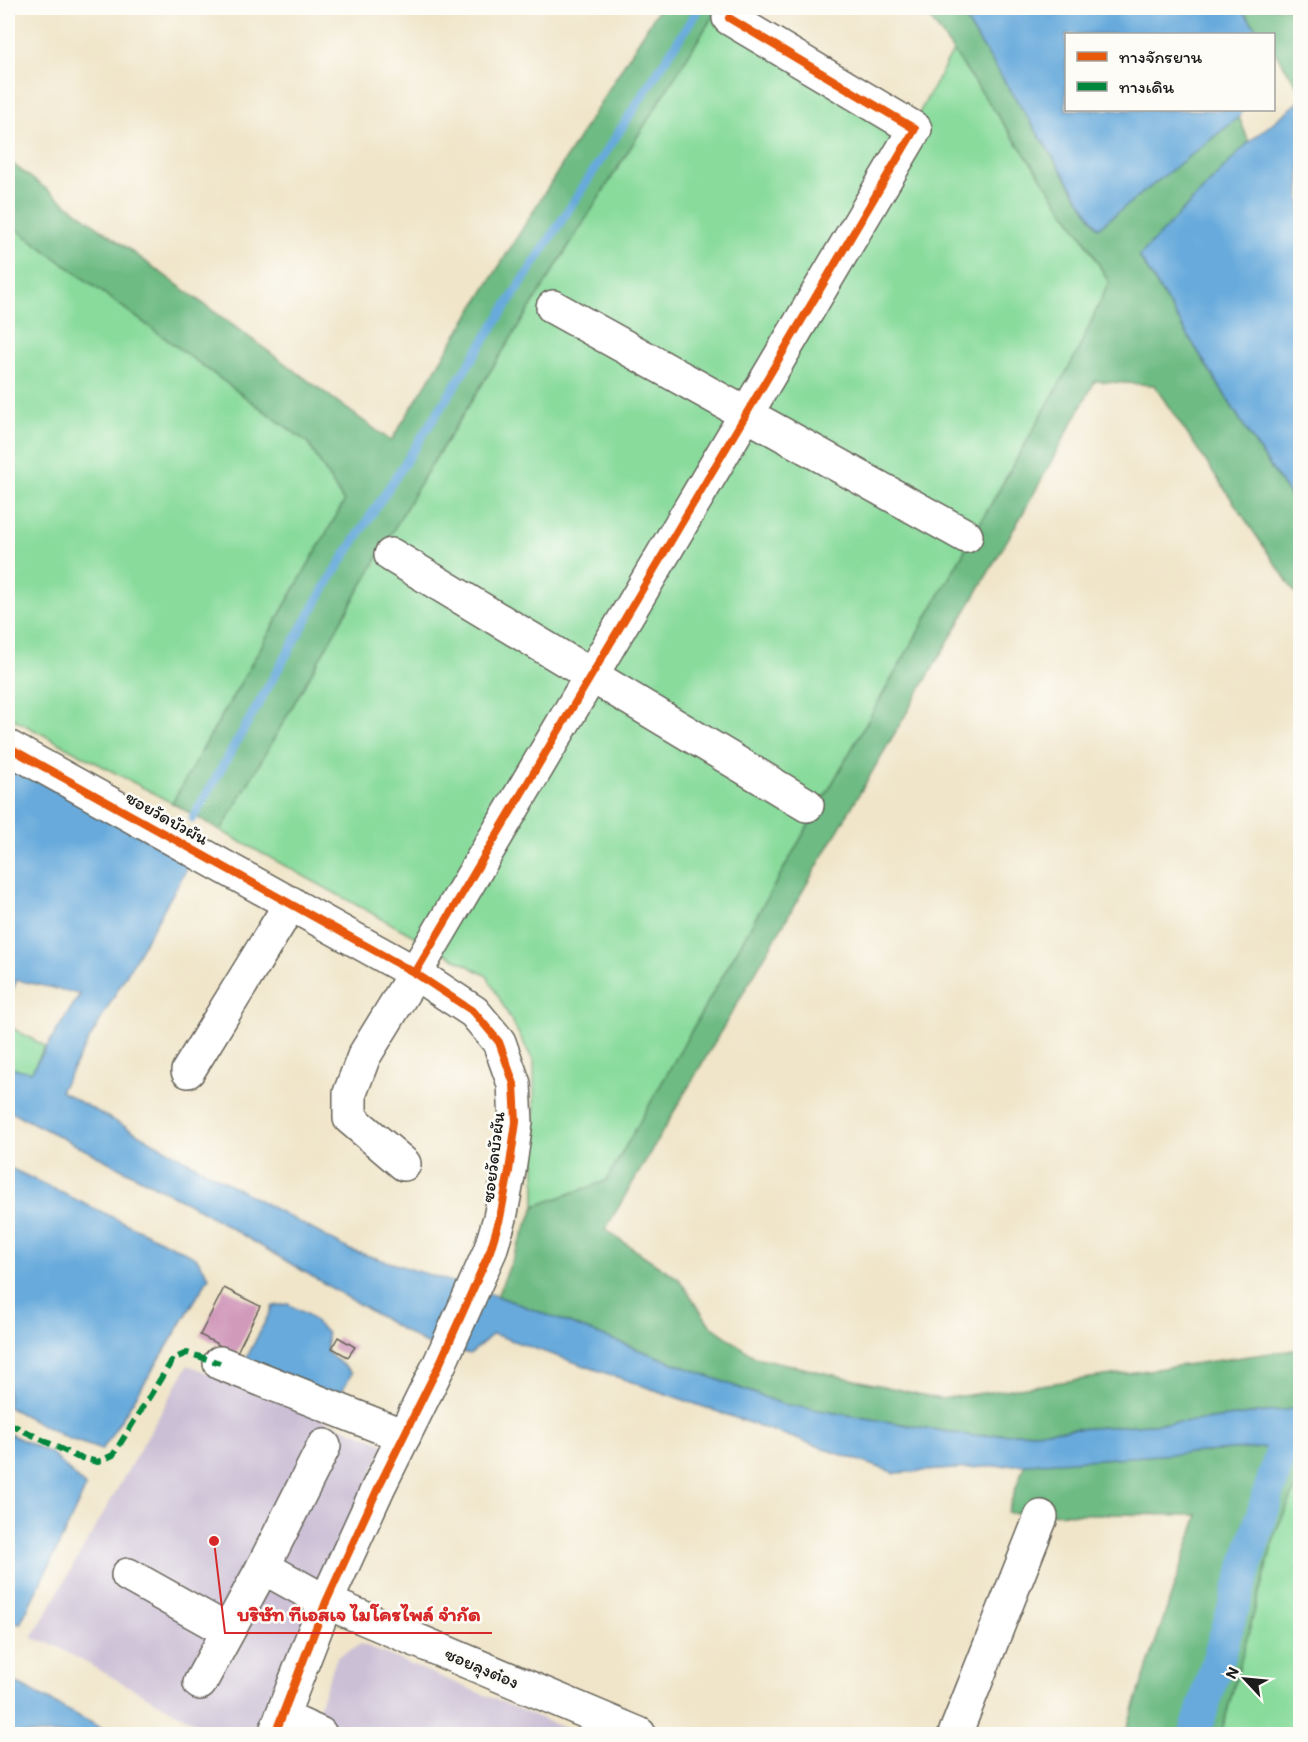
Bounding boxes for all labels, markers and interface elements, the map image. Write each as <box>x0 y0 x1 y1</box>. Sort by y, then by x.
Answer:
legend <box>1065 33 1275 111</box>
text: ทางจักรยาน <box>1119 46 1203 68</box>
text: ทางเดิน <box>1119 76 1175 98</box>
street label: ซอยวัดบัวผัน <box>122 786 213 850</box>
street label: ซอยวัดบัวผัน <box>477 1110 510 1204</box>
callout: บริษัท ทีเอสเจ ไมโครไพล์ จำกัด <box>225 1595 492 1633</box>
text: บริษัท ทีเอสเจ ไมโครไพล์ จำกัด <box>236 1602 481 1626</box>
street label: ซอยลุงต๋อง <box>442 1643 522 1693</box>
north arrow <box>1215 1649 1275 1709</box>
text: N <box>1221 1664 1243 1682</box>

